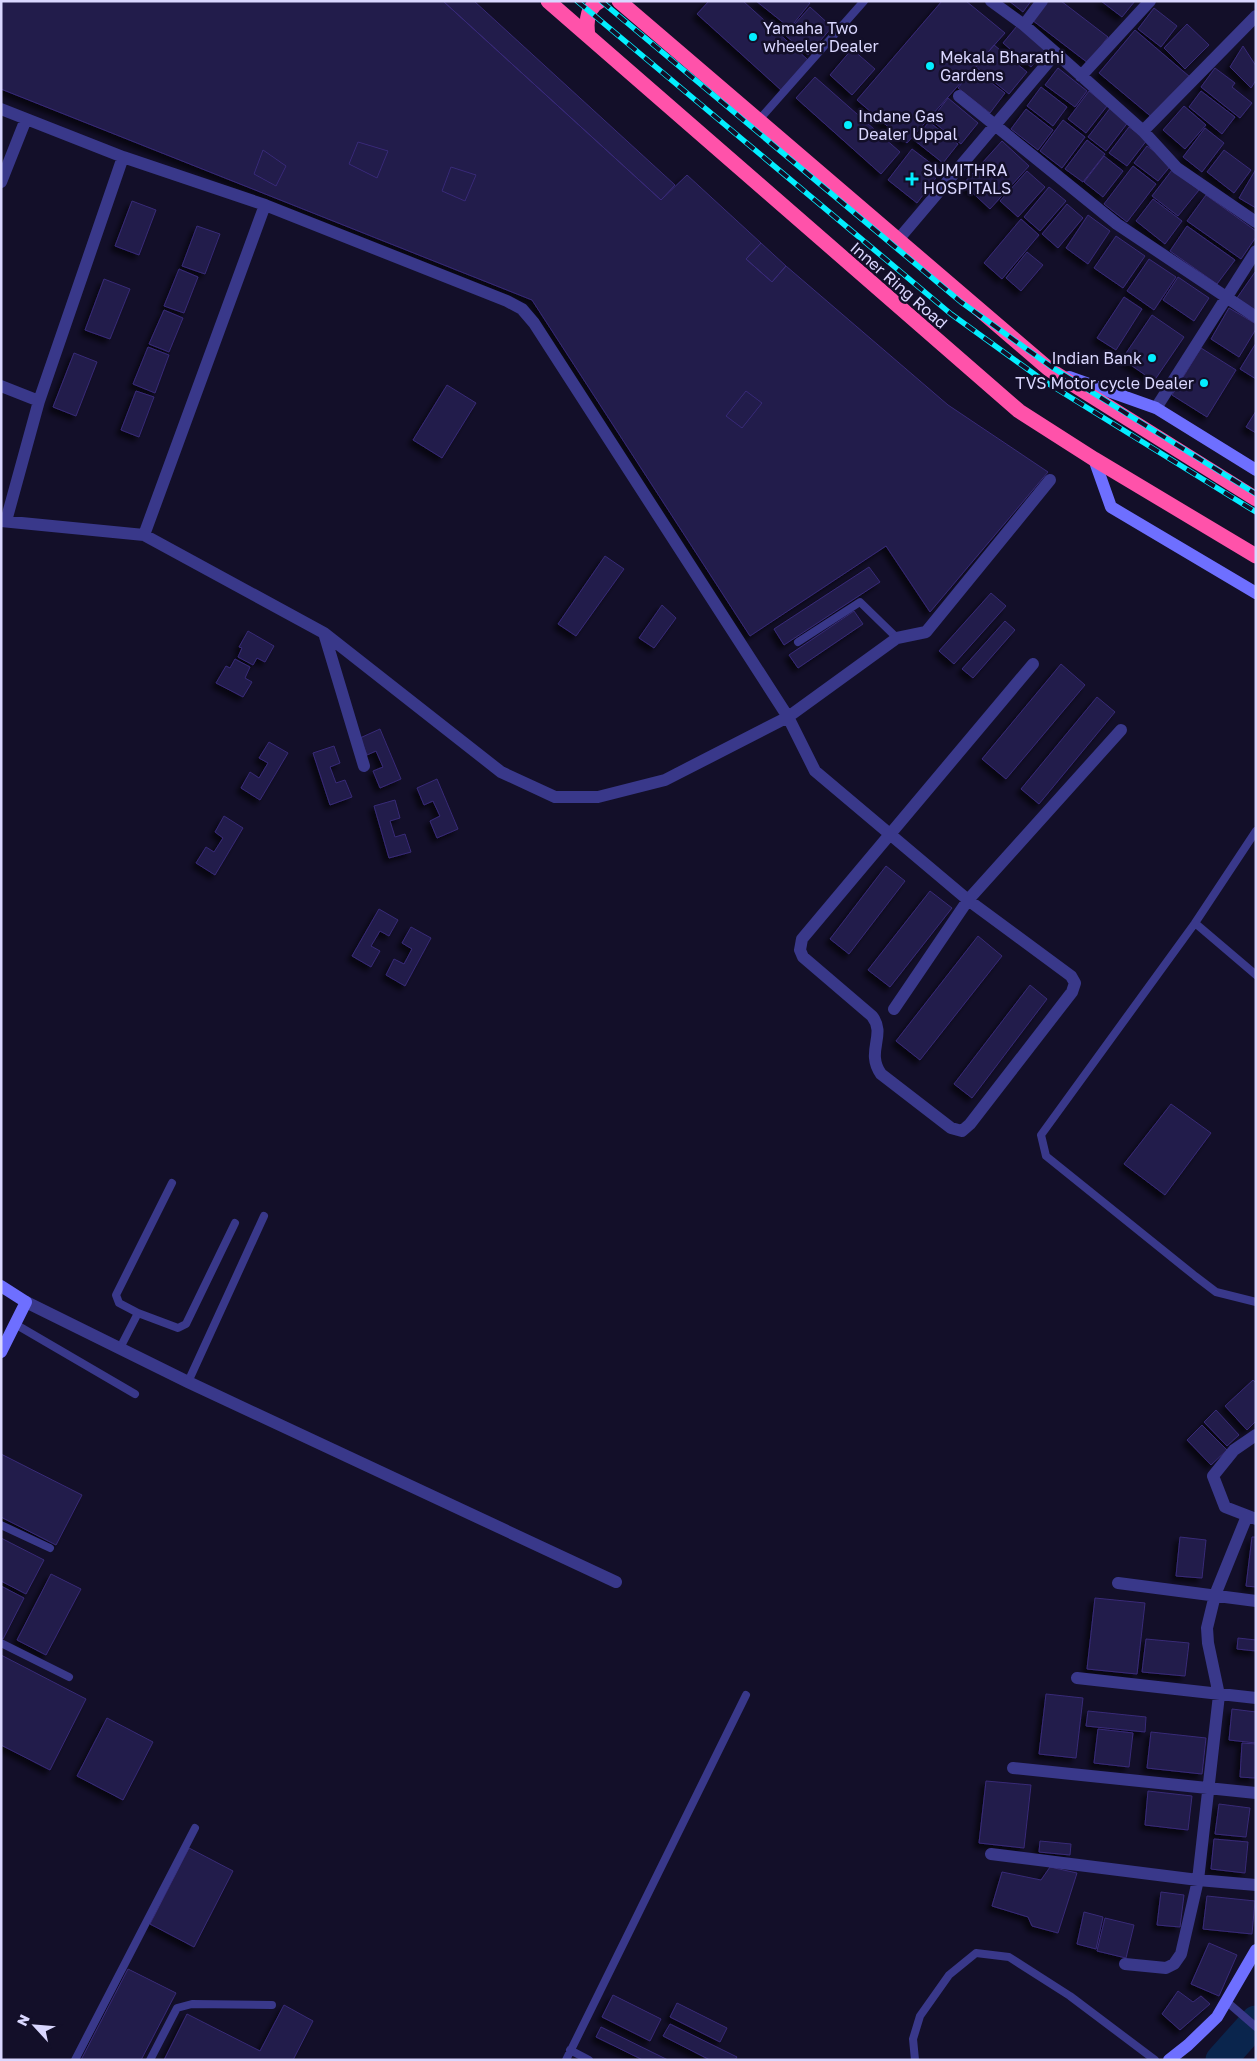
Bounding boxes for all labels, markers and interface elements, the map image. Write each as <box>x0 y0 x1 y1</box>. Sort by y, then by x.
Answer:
place label: Yamaha Two wheeler Dealer <box>763 18 879 56</box>
marker: Yamaha Two wheeler Dealer <box>747 31 759 43</box>
place label: Mekala Bharathi Gardens <box>940 47 1064 85</box>
marker: Mekala Bharathi Gardens <box>924 60 936 72</box>
place label: Indane Gas Dealer Uppal <box>858 106 958 144</box>
marker: Indane Gas Dealer Uppal <box>842 119 854 131</box>
place label: SUMITHRA HOSPITALS <box>923 160 1011 198</box>
marker: SUMITHRA HOSPITALS <box>905 172 919 186</box>
street label: Inner Ring Road <box>846 237 952 333</box>
place label: Indian Bank <box>1051 348 1142 368</box>
marker: Indian Bank <box>1146 352 1158 364</box>
place label: TVS Motor cycle Dealer <box>1015 373 1194 393</box>
marker: TVS Motor cycle Dealer <box>1198 377 1210 389</box>
north arrow <box>10 2001 60 2051</box>
text: N <box>13 2012 33 2029</box>

